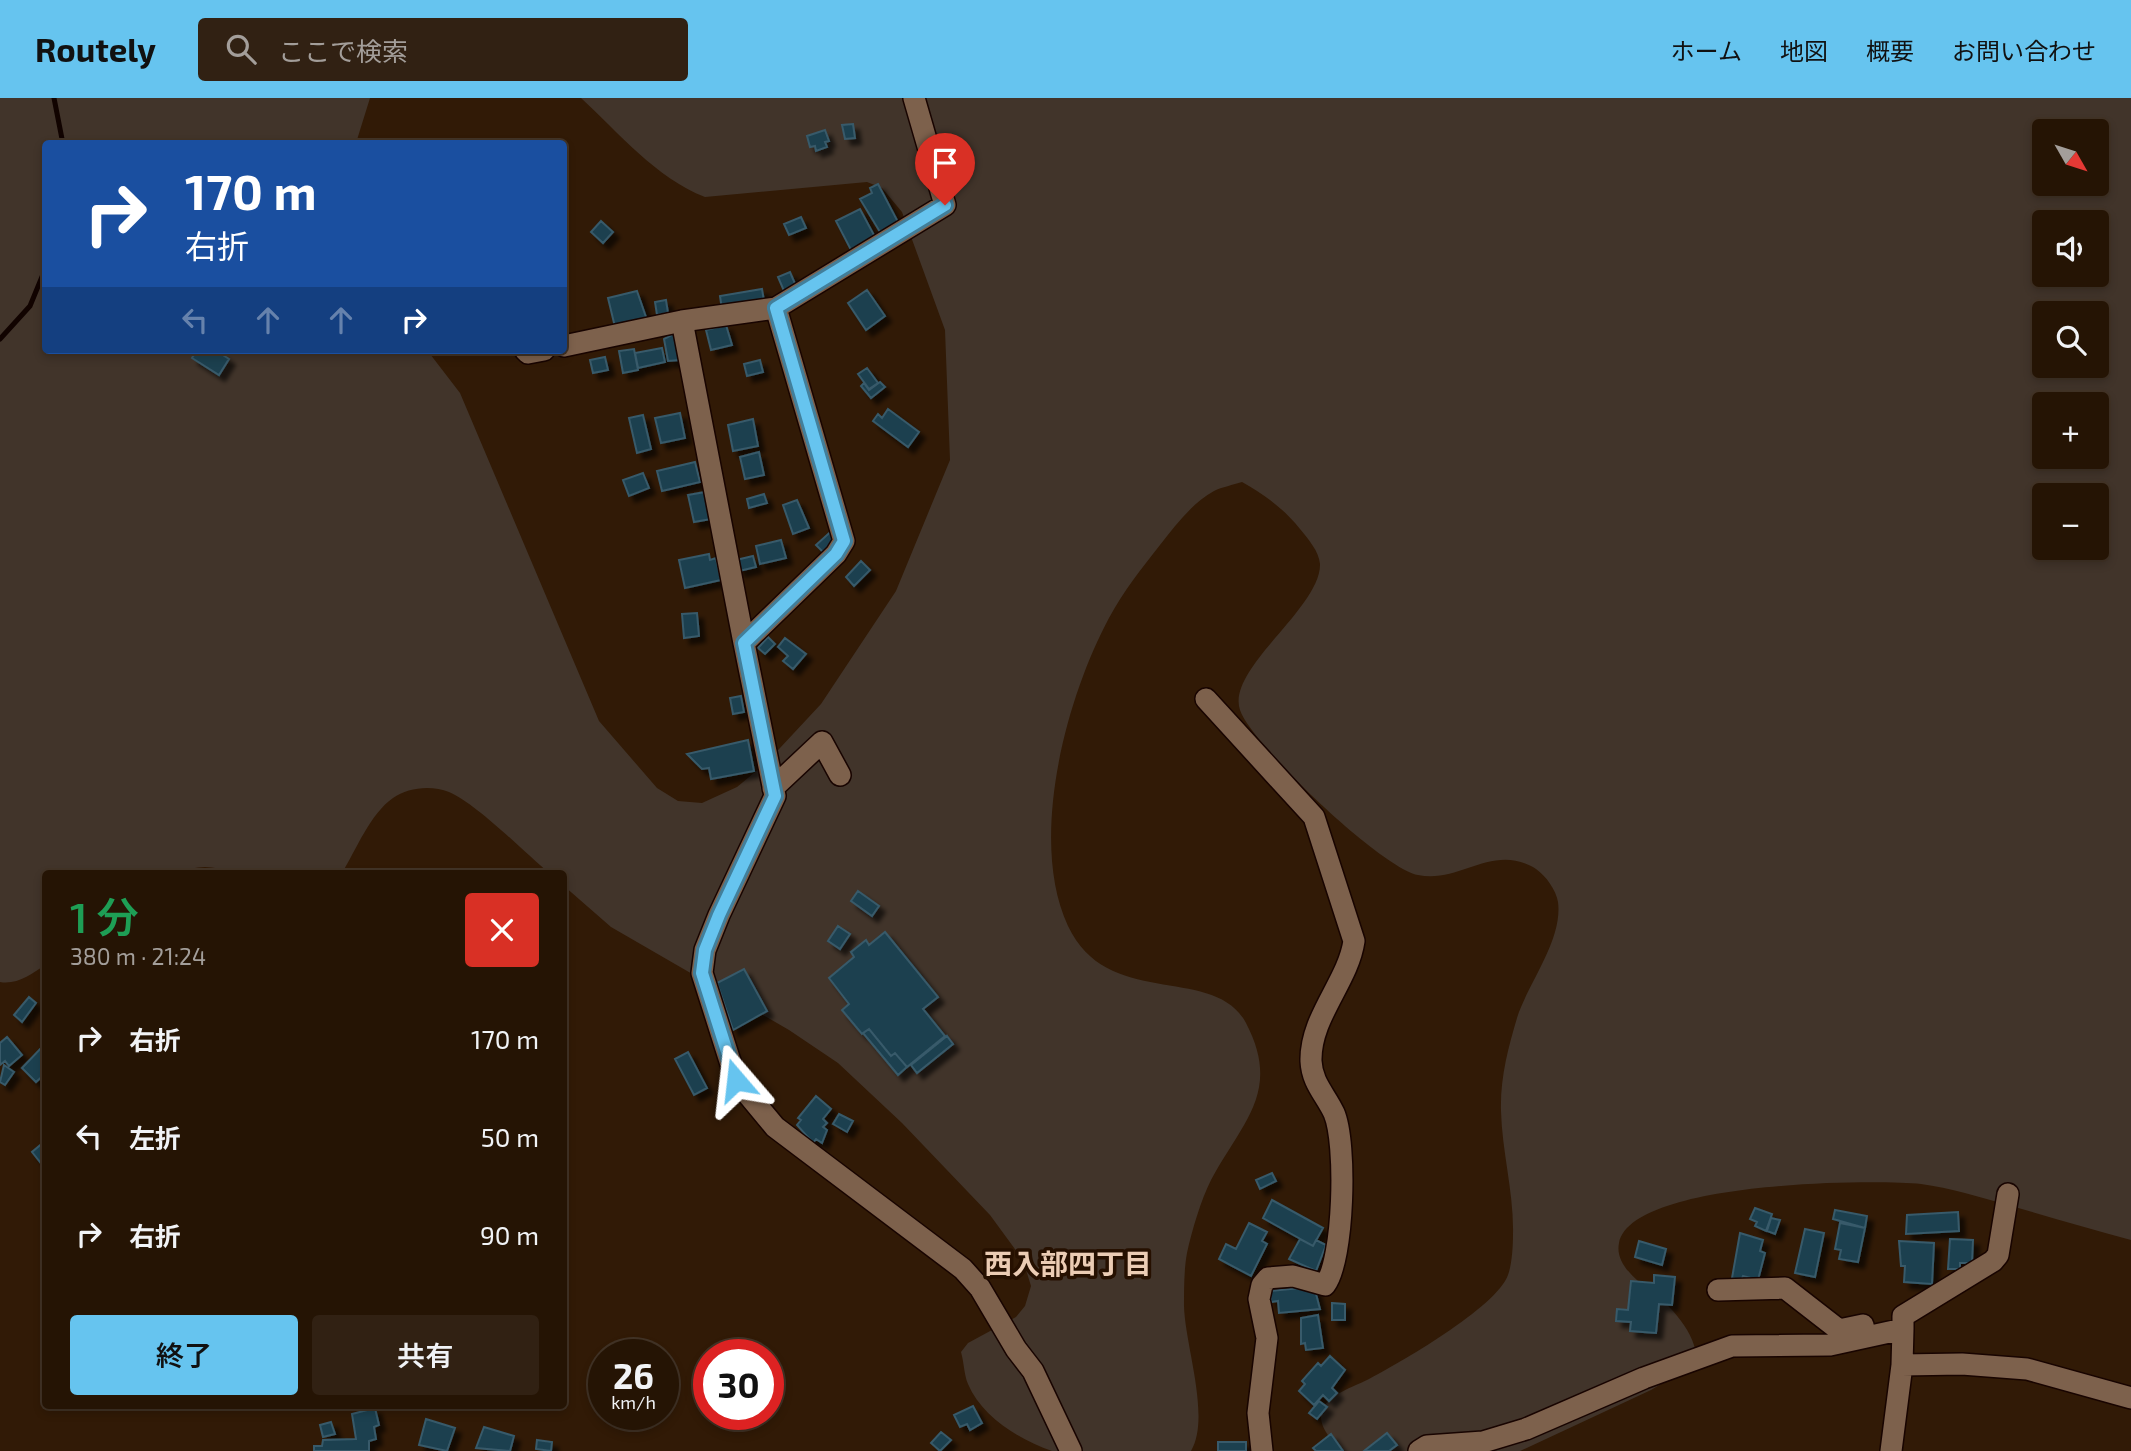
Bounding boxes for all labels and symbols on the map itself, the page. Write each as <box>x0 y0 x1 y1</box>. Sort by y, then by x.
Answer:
north arrow <box>2032 119 2109 196</box>
pin <box>915 133 975 205</box>
position arrow <box>699 1043 773 1117</box>
district label: 西入部四丁目 <box>984 1246 1152 1280</box>
speed limit sign: 30 <box>693 1339 784 1430</box>

